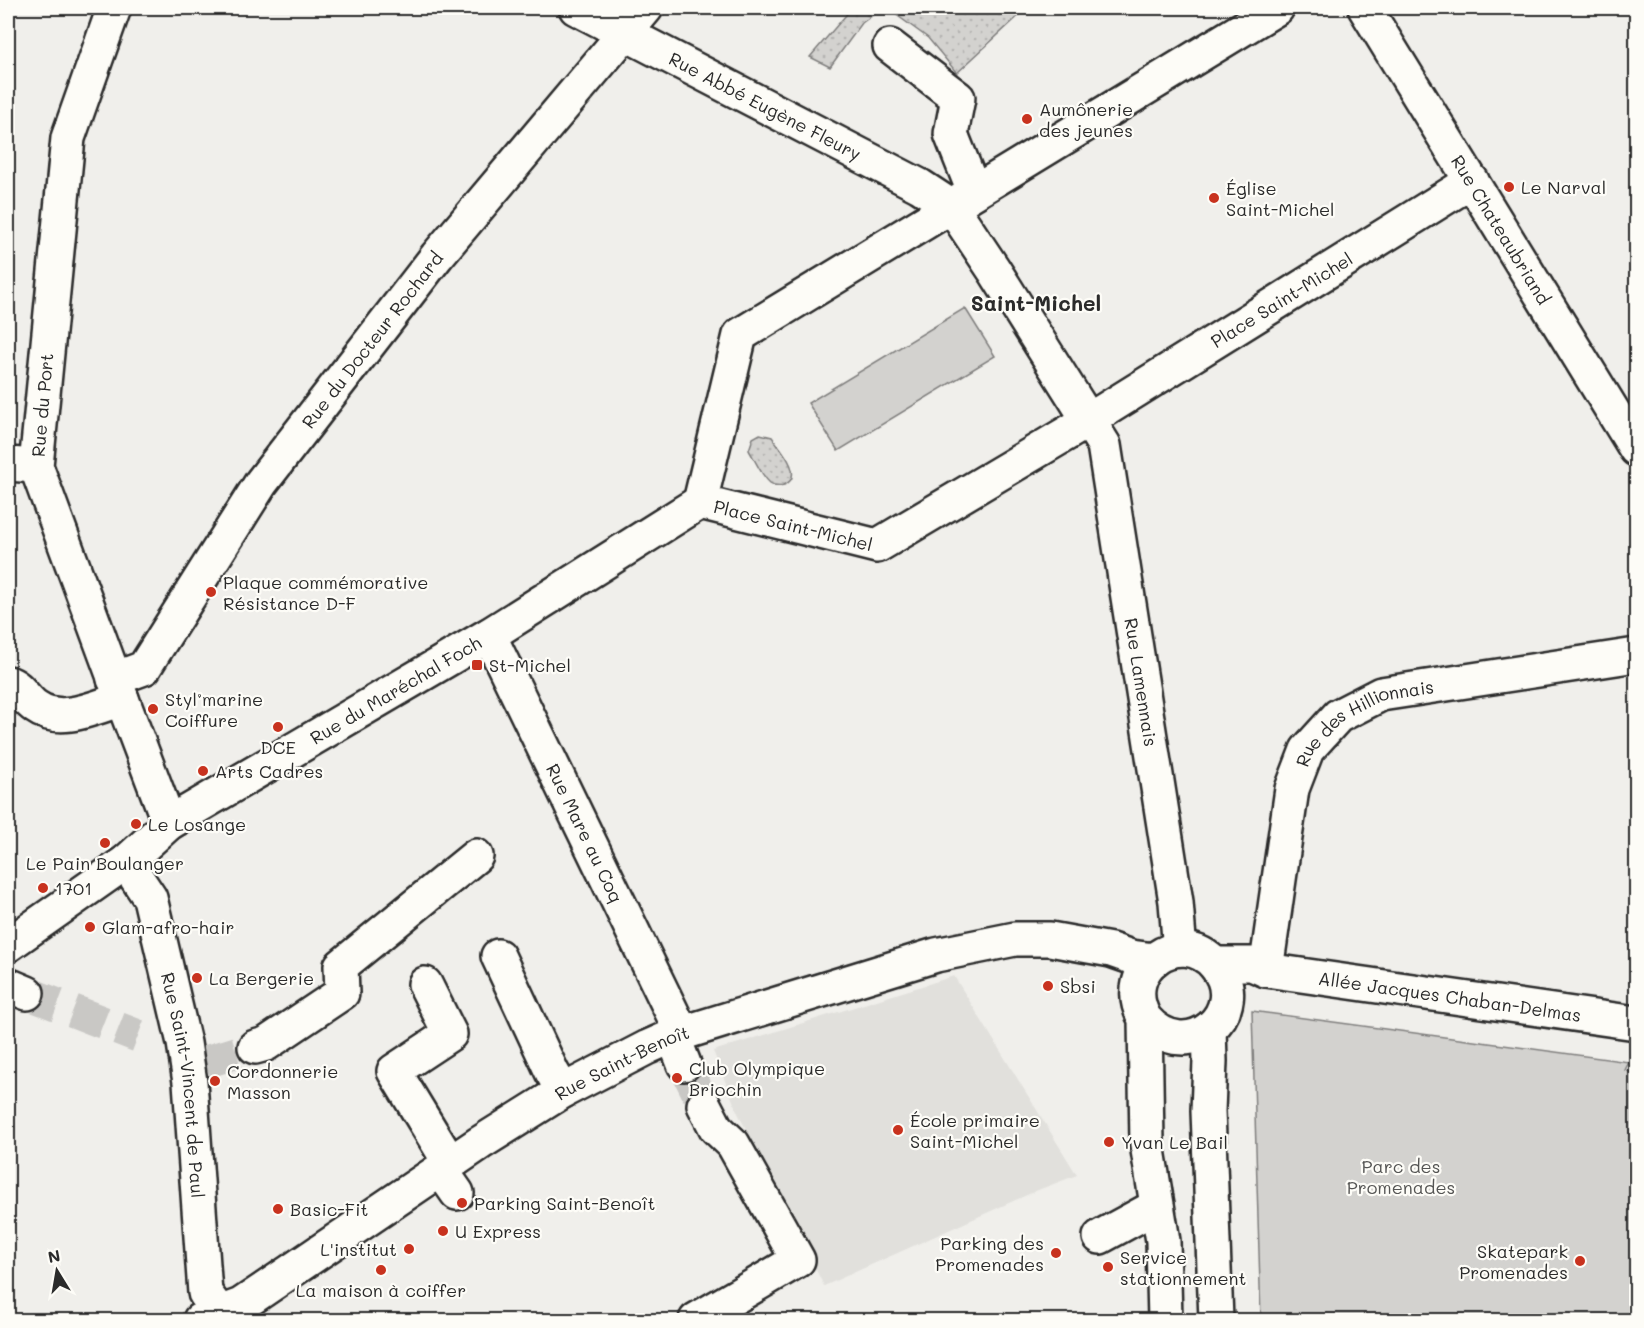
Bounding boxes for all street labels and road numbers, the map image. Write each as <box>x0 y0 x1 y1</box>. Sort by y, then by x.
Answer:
street label: Rue Abbé Eugène Fleury <box>665 46 865 166</box>
street label: Rue Chateaubriand <box>1446 150 1556 309</box>
street label: Place Saint-Michel <box>1206 246 1357 353</box>
street label: Rue du Docteur Rochard <box>296 247 448 433</box>
street label: Rue du Port <box>26 352 58 458</box>
street label: Place Saint-Michel <box>711 494 875 556</box>
street label: Rue Lamennais <box>1119 616 1163 748</box>
street label: Rue du Maréchal Foch <box>305 630 486 750</box>
street label: Rue des Hillionnais <box>1290 674 1435 770</box>
street label: Rue Mare au Coq <box>541 759 629 906</box>
street label: Allée Jacques Chaban-Delmas <box>1317 966 1583 1027</box>
street label: Rue Saint-Vincent de Paul <box>156 970 210 1199</box>
street label: Rue Saint-Benoît <box>550 1020 692 1105</box>

